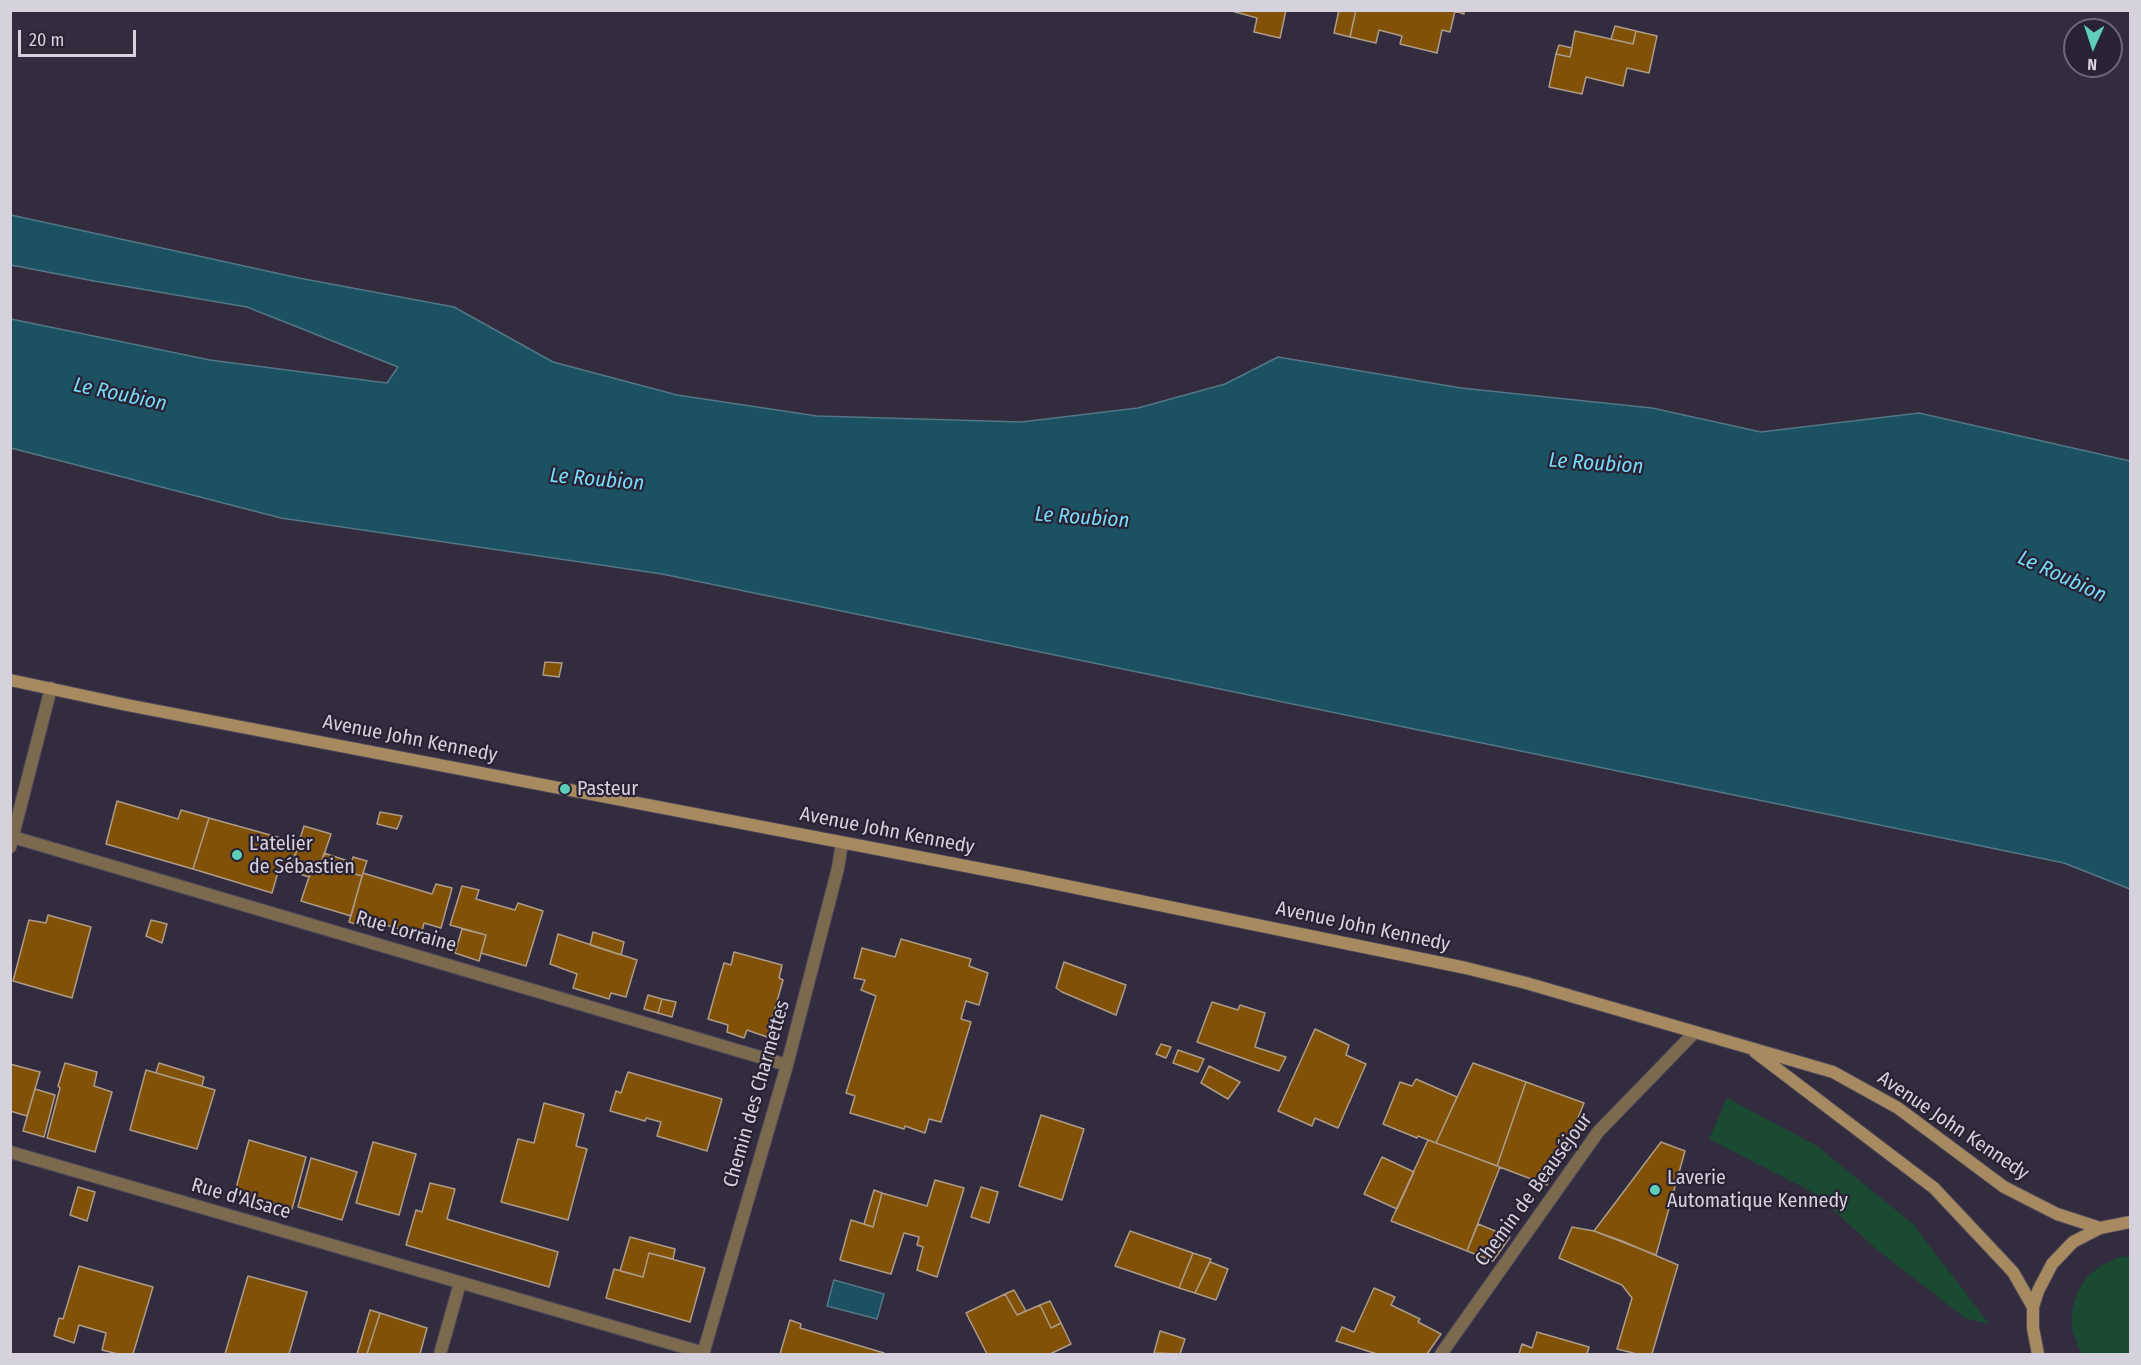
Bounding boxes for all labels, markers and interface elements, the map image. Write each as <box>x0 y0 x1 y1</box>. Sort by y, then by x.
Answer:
scale bar <box>21 18 140 56</box>
north arrow <box>2063 18 2123 78</box>
text: 20 m <box>29 29 64 51</box>
text: N <box>2087 55 2097 74</box>
water label: Le Roubion <box>71 373 169 417</box>
water label: Le Roubion <box>1548 448 1644 480</box>
water label: Le Roubion <box>549 463 645 497</box>
water label: Le Roubion <box>1034 502 1130 534</box>
water label: Le Roubion <box>2014 546 2110 608</box>
street label: Avenue John Kennedy <box>321 710 499 768</box>
place label: Pasteur <box>577 777 638 801</box>
marker: Pasteur <box>558 782 572 796</box>
street label: Avenue John Kennedy <box>798 802 976 860</box>
place label: L'atelier de Sébastien <box>249 832 355 879</box>
marker: L'atelier de Sébastien <box>230 848 244 862</box>
street label: Avenue John Kennedy <box>1274 897 1452 957</box>
street label: Rue Lorraine <box>353 906 459 958</box>
street label: Chemin des Charmettes <box>719 998 795 1190</box>
street label: Avenue John Kennedy <box>1873 1066 2033 1186</box>
street label: Chemin de Beauséjour <box>1470 1109 1598 1271</box>
place label: Laverie Automatique Kennedy <box>1667 1166 1848 1213</box>
street label: Rue d'Alsace <box>189 1173 293 1225</box>
marker: Laverie Automatique Kennedy <box>1648 1183 1662 1197</box>

